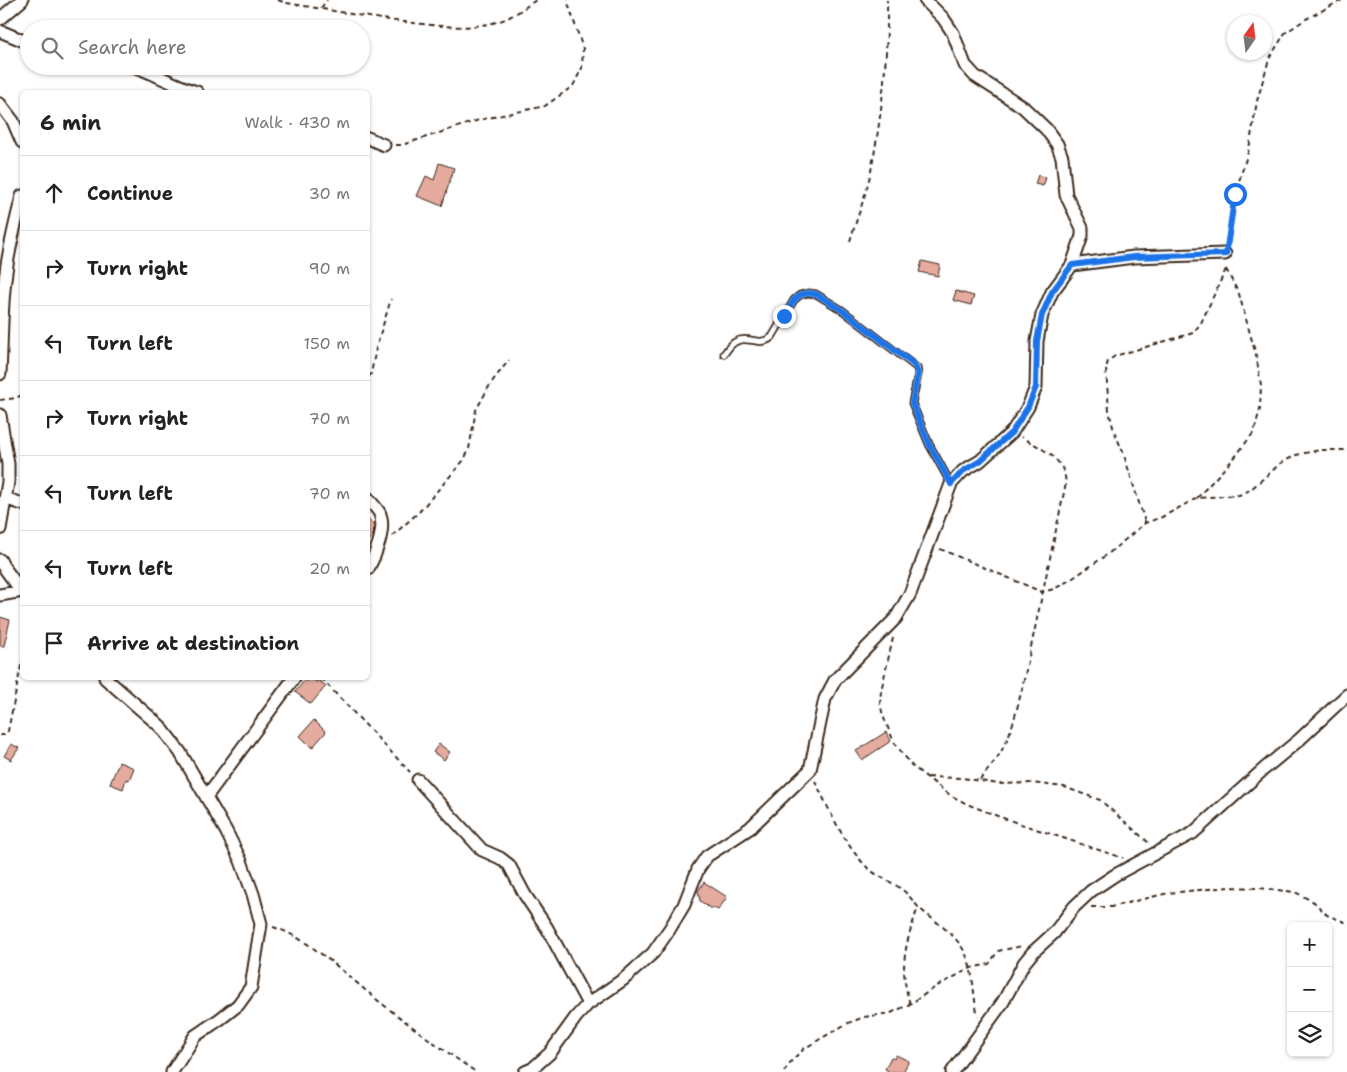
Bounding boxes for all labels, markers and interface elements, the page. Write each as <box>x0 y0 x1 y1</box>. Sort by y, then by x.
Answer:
north arrow <box>1227 15 1272 60</box>
search box <box>20 20 370 75</box>
icon: search <box>38 34 66 62</box>
text: Search here <box>78 35 187 60</box>
text: 6 min <box>40 109 101 137</box>
text: Walk · 430 m <box>244 112 350 133</box>
icon: ahead <box>40 179 68 207</box>
text: Continue <box>87 181 173 206</box>
text: 30 m <box>309 183 350 204</box>
route start <box>1224 183 1247 206</box>
icon: right <box>40 254 68 282</box>
text: Turn right <box>87 256 188 281</box>
text: 90 m <box>309 258 350 279</box>
route end <box>773 305 796 328</box>
icon: left <box>40 329 68 357</box>
text: Turn left <box>87 331 173 356</box>
text: 150 m <box>303 333 350 354</box>
icon: right <box>40 404 68 432</box>
text: Turn right <box>87 406 188 431</box>
text: 70 m <box>309 408 350 429</box>
icon: left <box>40 479 68 507</box>
text: Turn left <box>87 481 173 506</box>
text: 70 m <box>309 483 350 504</box>
icon: left <box>40 554 68 582</box>
text: Turn left <box>87 556 173 581</box>
text: 20 m <box>309 558 350 579</box>
icon: arrive <box>40 629 68 657</box>
text: Arrive at destination <box>87 631 299 656</box>
map controls <box>1287 922 1332 1057</box>
button: + <box>1287 922 1332 967</box>
button: − <box>1287 967 1332 1012</box>
button: layers <box>1287 1012 1332 1057</box>

